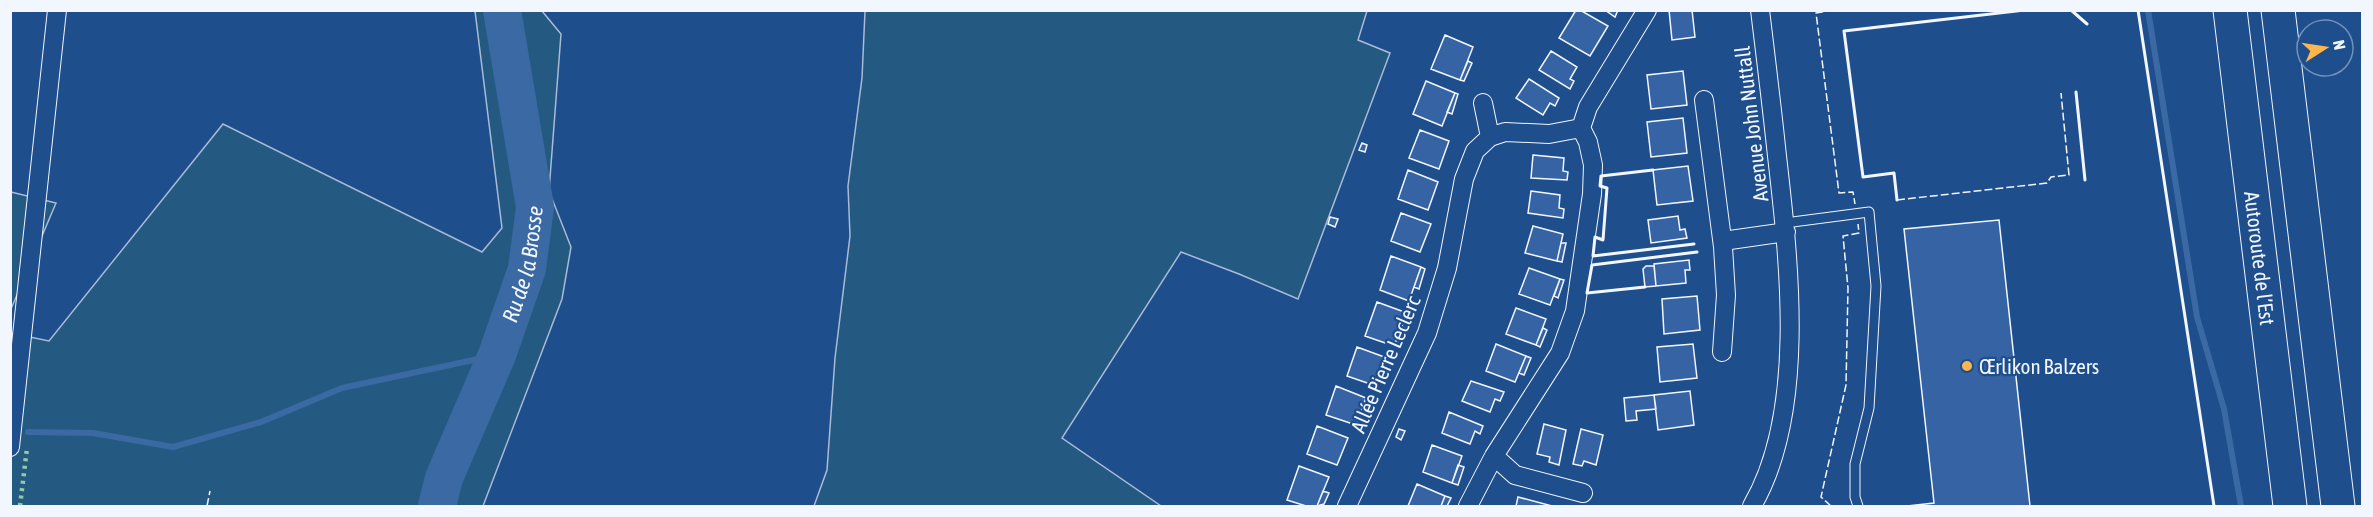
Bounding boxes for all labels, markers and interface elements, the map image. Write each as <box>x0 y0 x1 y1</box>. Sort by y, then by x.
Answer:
north arrow <box>2295 18 2355 78</box>
text: N <box>2330 38 2349 51</box>
street label: Avenue John Nuttall <box>1730 45 1772 203</box>
street label: Autoroute de l’Est <box>2240 190 2280 326</box>
water label: Ru de la Brosse <box>496 204 548 326</box>
street label: Allée Pierre Leclerc <box>1345 292 1425 436</box>
place label: Œrlikon Balzers <box>1979 354 2099 378</box>
marker: Œrlikon Balzers <box>1960 359 1974 373</box>

